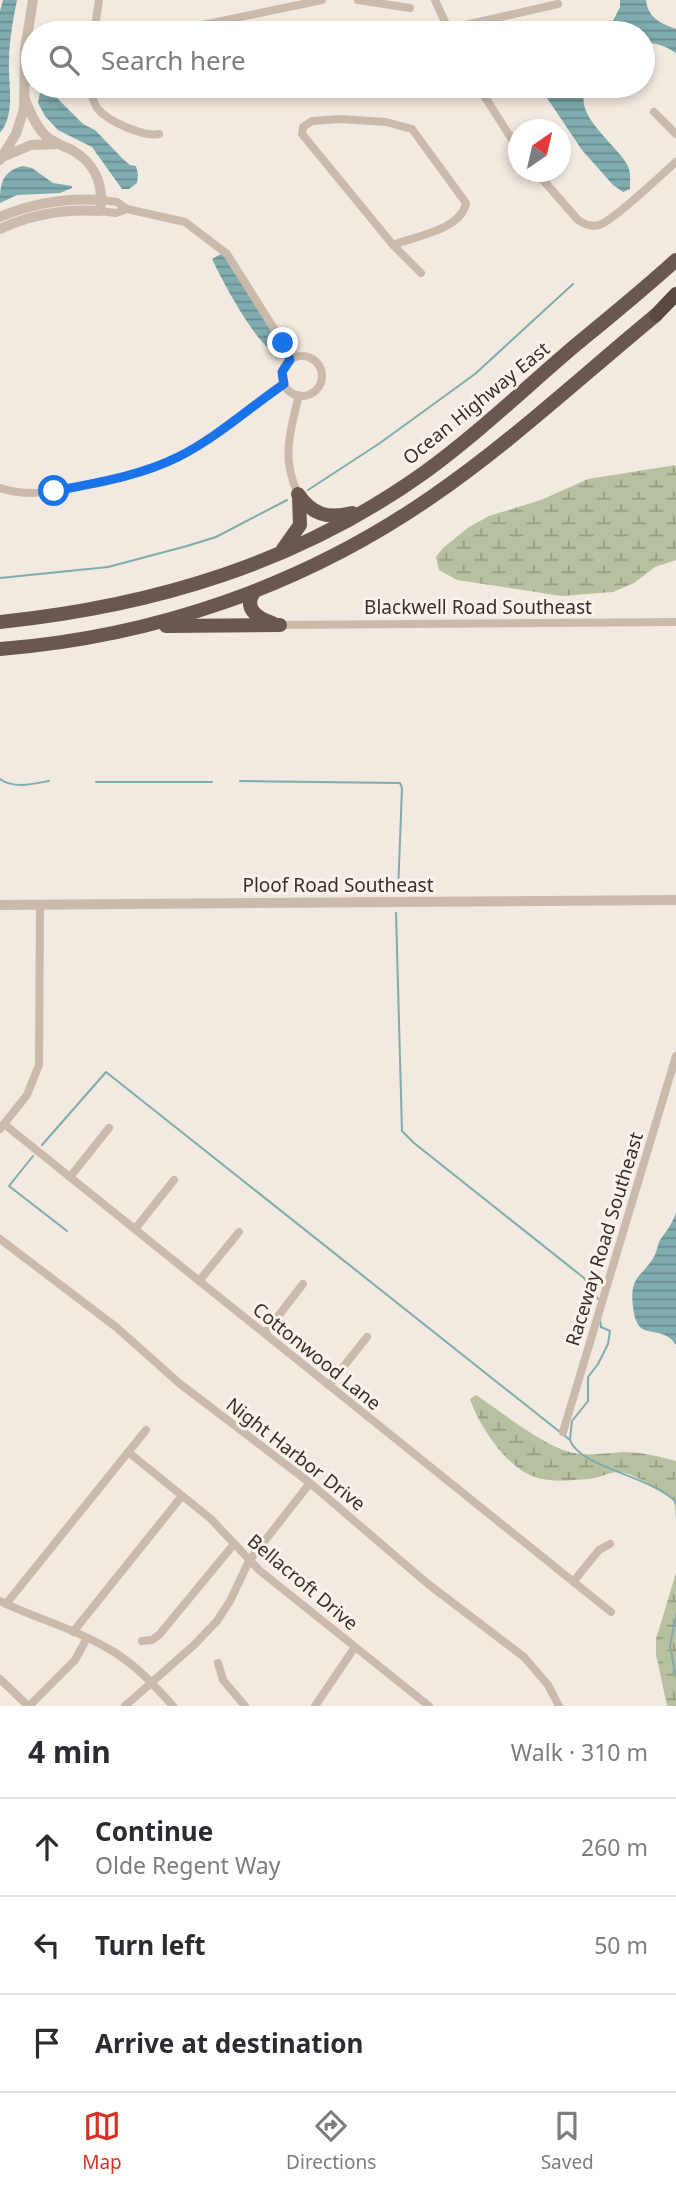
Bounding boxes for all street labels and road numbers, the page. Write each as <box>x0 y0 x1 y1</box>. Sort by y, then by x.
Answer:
street label: Ocean Highway East <box>397 336 555 470</box>
street label: Blackwell Road Southeast <box>364 594 592 620</box>
street label: Ploof Road Southeast <box>242 872 434 898</box>
street label: Raceway Road Southeast <box>559 1129 649 1349</box>
street label: Cottonwood Lane <box>247 1296 387 1416</box>
street label: Night Harbor Drive <box>221 1391 371 1517</box>
street label: Bellacroft Drive <box>242 1528 364 1636</box>

